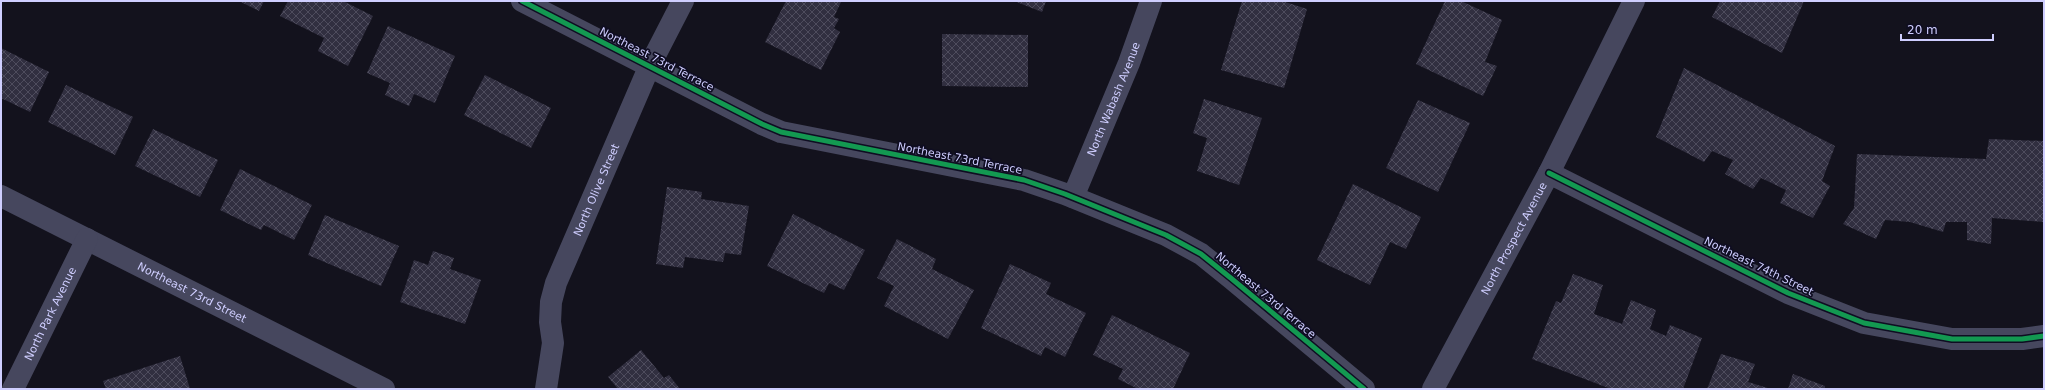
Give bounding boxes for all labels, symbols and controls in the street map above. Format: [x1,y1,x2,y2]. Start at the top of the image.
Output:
scale bar [1901,16,1993,42]
text: 20 m [1907,23,1938,37]
street label: Northeast 73rd Terrace [597,25,716,94]
street label: North Wabash Avenue [1085,40,1143,158]
street label: Northeast 73rd Terrace [896,140,1024,177]
street label: North Olive Street [571,141,623,238]
street label: North Prospect Avenue [1479,180,1550,297]
street label: Northeast 74th Street [1702,234,1816,299]
street label: Northeast 73rd Terrace [1213,250,1319,341]
street label: Northeast 73rd Street [135,260,249,326]
street label: North Park Avenue [22,265,79,363]

